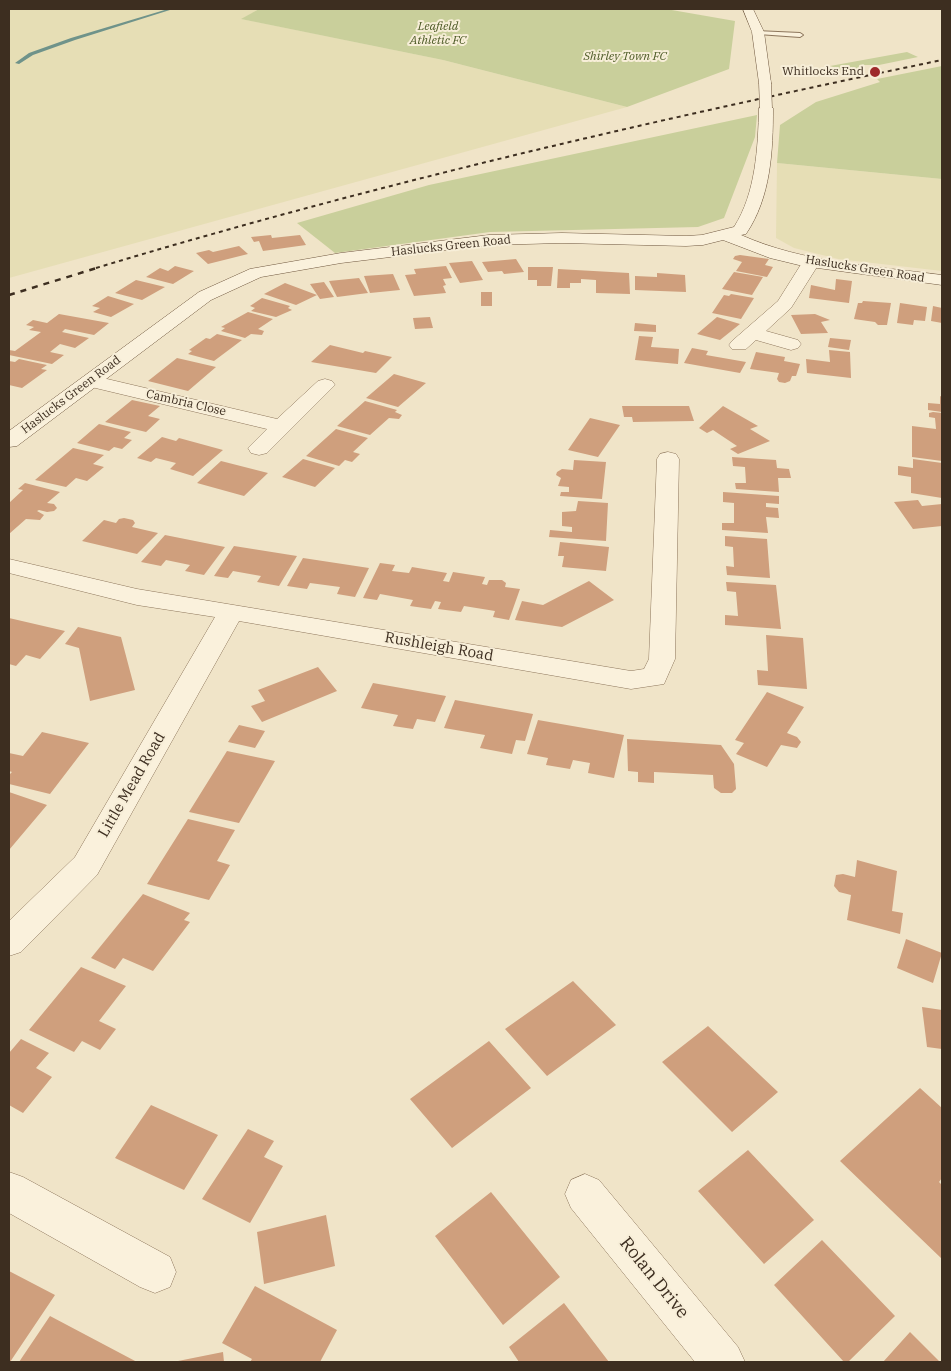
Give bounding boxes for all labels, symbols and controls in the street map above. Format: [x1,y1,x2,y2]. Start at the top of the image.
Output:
park label: Leafield Athletic FC [410,20,466,48]
park label: Shirley Town FC [583,50,667,64]
place label: Whitlocks End [782,65,864,79]
marker: Whitlocks End [868,65,882,79]
street label: Haslucks Green Road [390,233,512,259]
street label: Haslucks Green Road [804,252,926,286]
street label: Haslucks Green Road [18,353,124,437]
street label: Cambria Close [145,387,227,419]
street label: Rushleigh Road [383,629,495,665]
street label: Little Mead Road [95,729,169,841]
street label: Rolan Drive [615,1233,693,1323]

